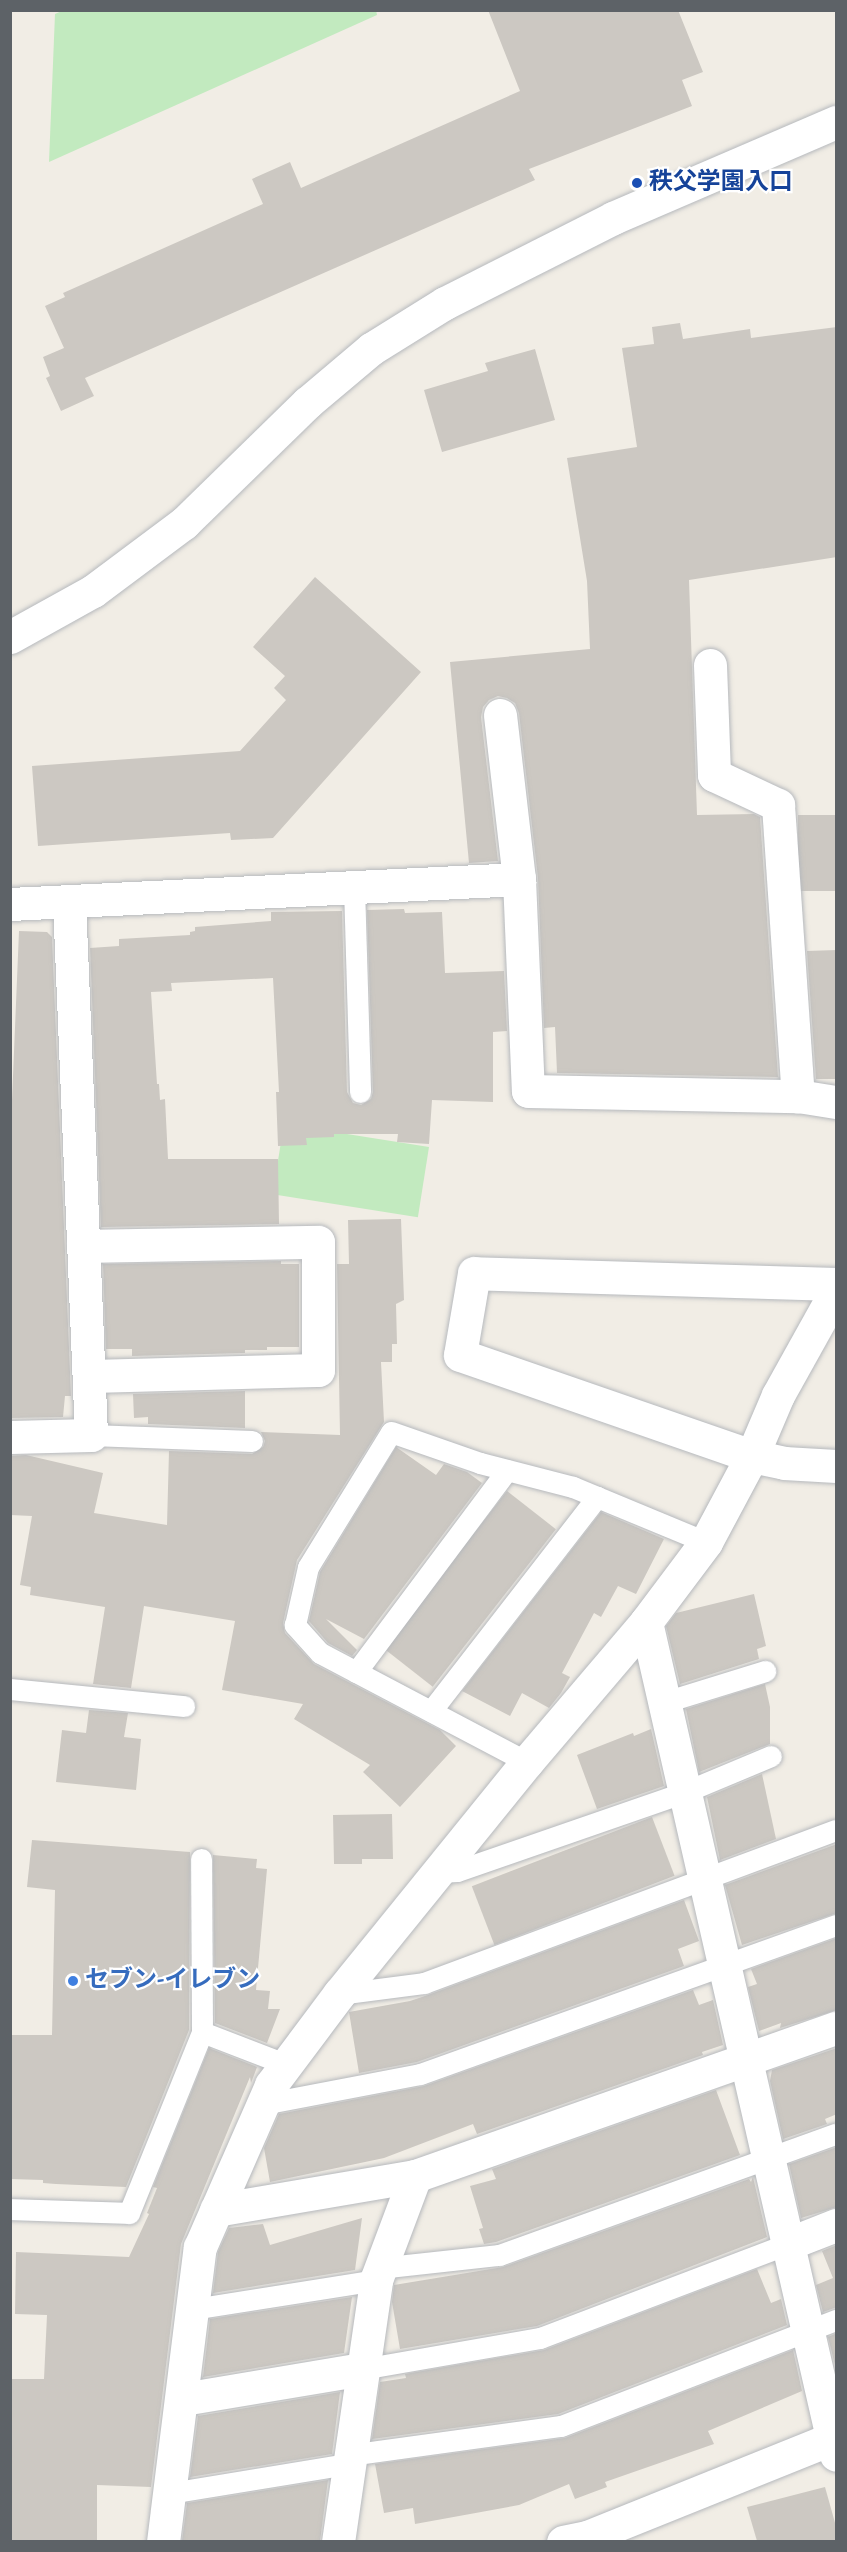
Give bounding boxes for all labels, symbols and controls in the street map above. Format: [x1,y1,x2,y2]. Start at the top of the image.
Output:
place label: 秩父学園入口 [649,169,793,197]
marker: 秩父学園入口 [630,176,644,190]
place label: セブン-イレブン [85,1967,260,1995]
marker: セブン-イレブン [66,1974,80,1988]

